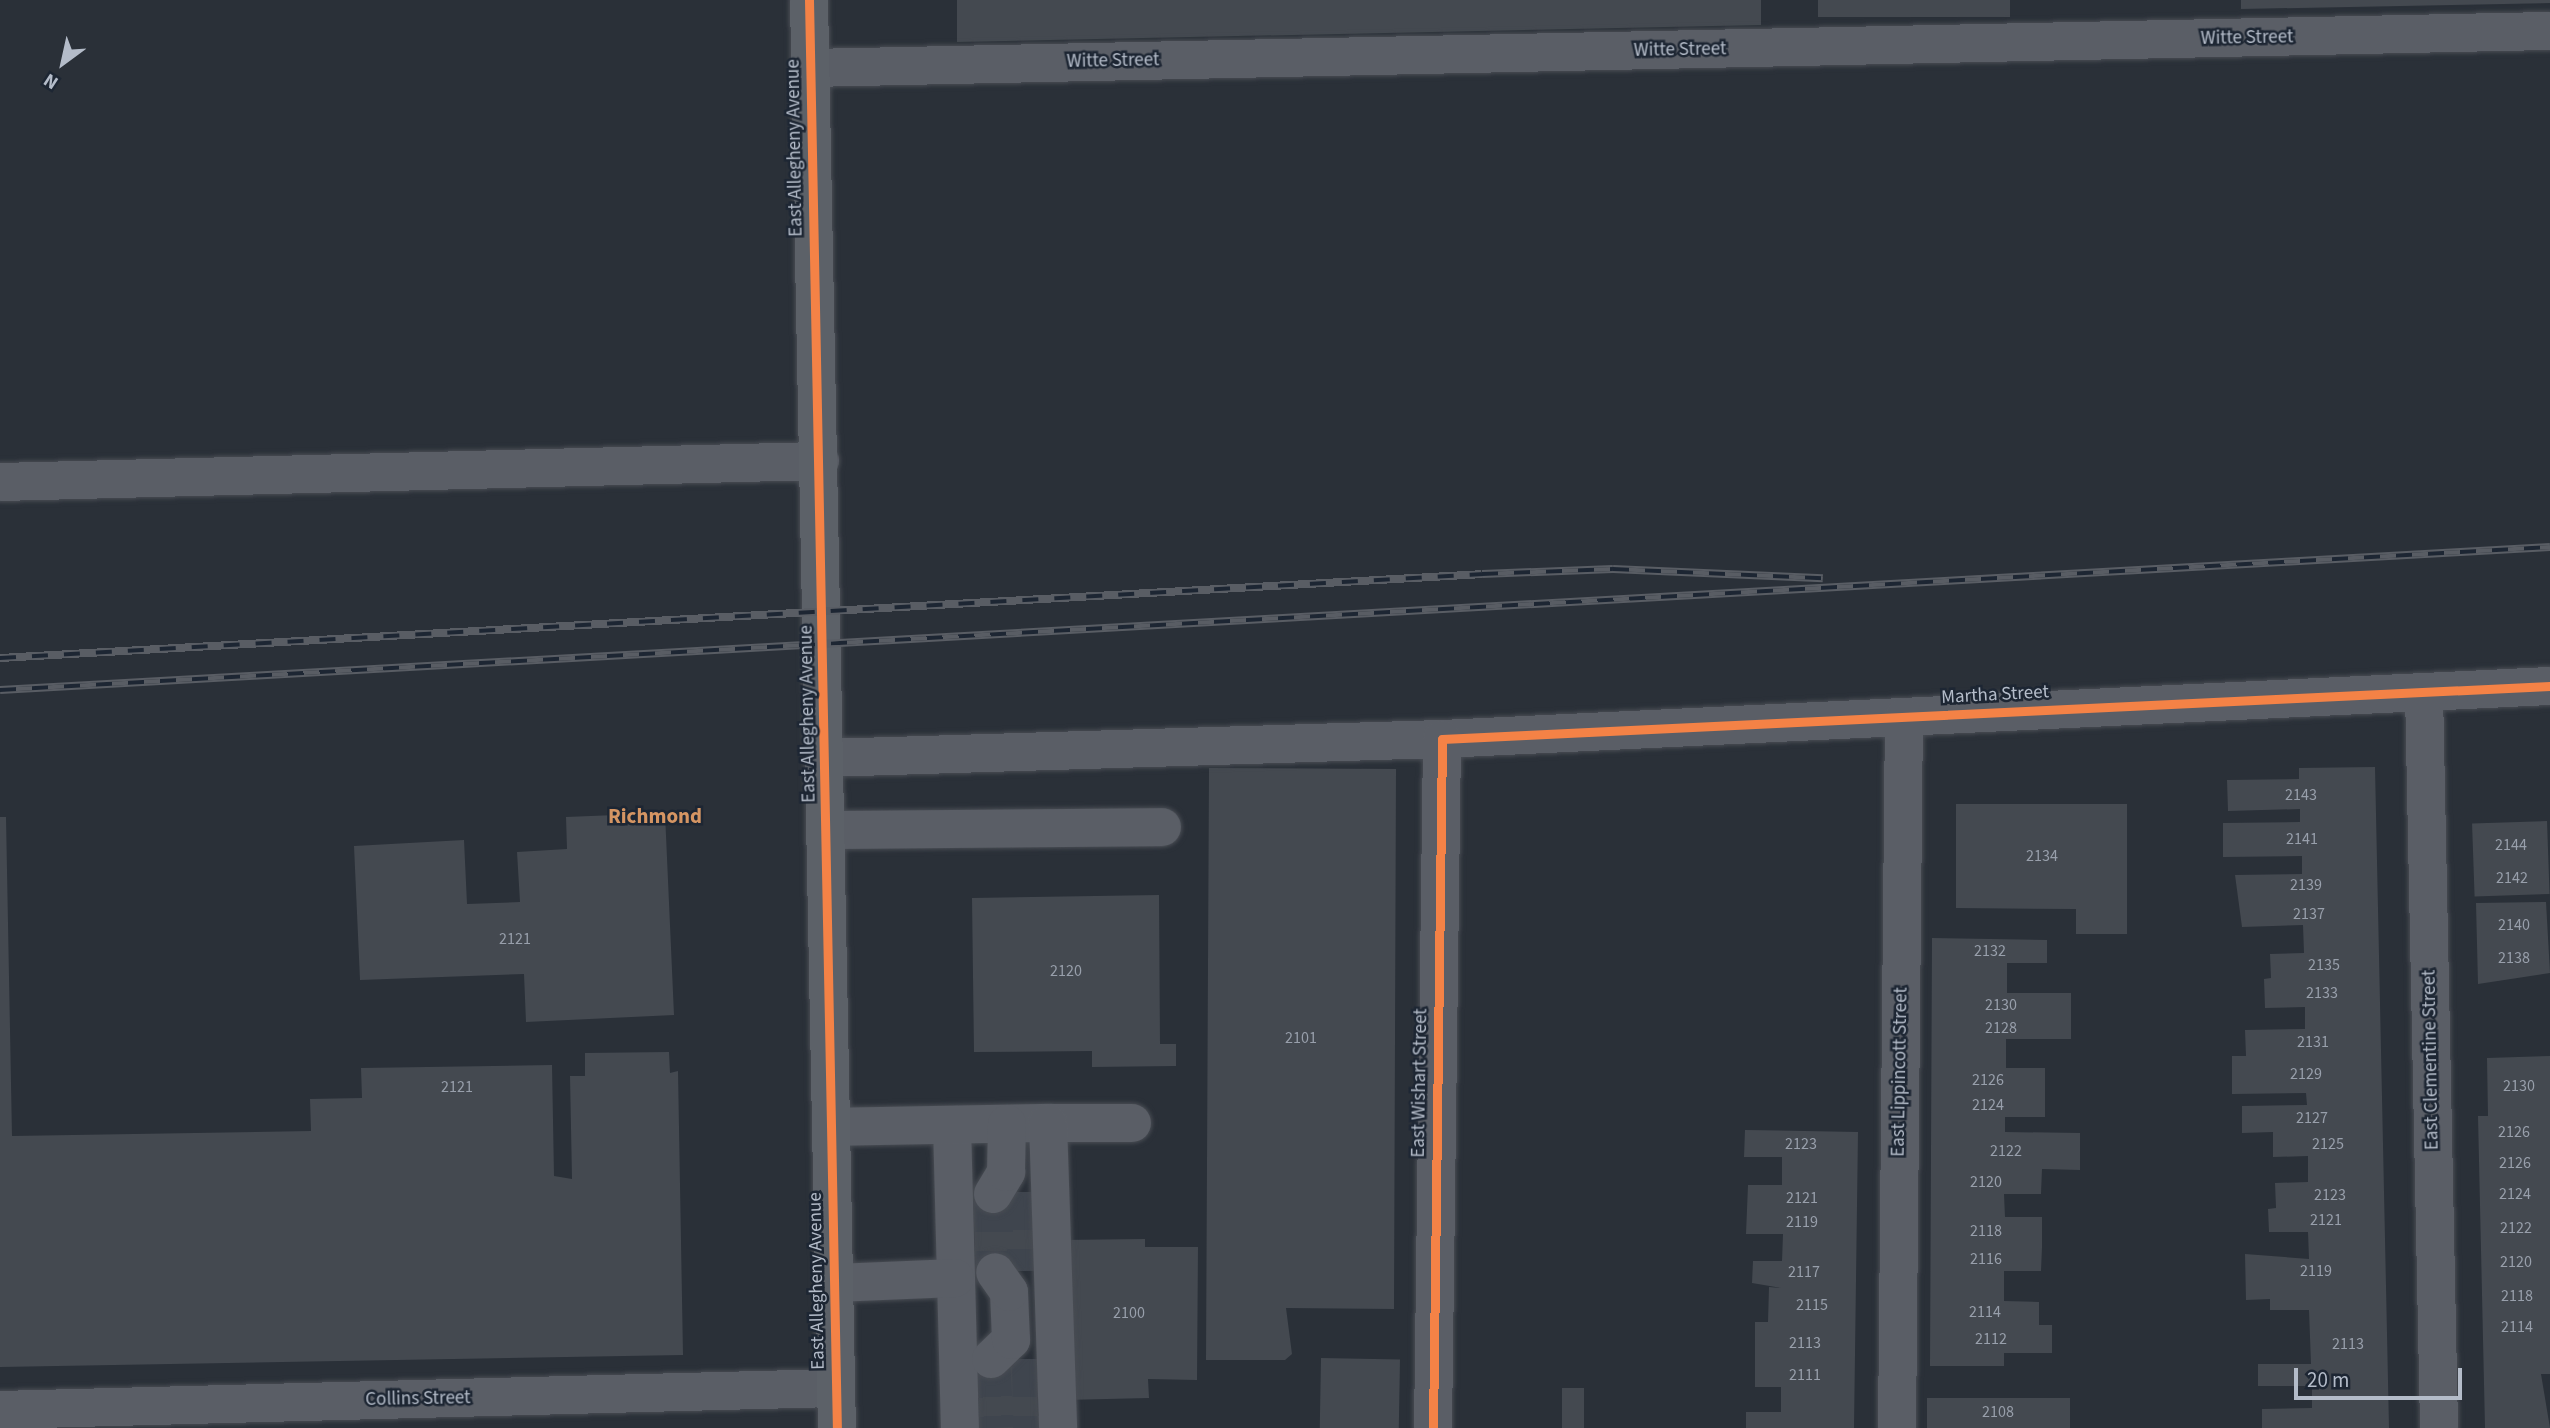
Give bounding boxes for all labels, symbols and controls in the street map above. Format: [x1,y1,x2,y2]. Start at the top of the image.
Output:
street label: Witte Street [2200,26,2294,50]
north arrow [28,28,98,98]
street label: Witte Street [1633,38,1727,62]
street label: Witte Street [1066,49,1160,73]
street label: East Allegheny Avenue [782,59,808,237]
text: N [39,66,64,96]
street label: East Allegheny Avenue [795,625,821,803]
street label: Martha Street [1941,681,2049,709]
house number: 2143 [2285,785,2317,805]
district label: Richmond [608,803,702,829]
house number: 2141 [2286,829,2318,849]
house number: 2144 [2495,835,2527,855]
house number: 2134 [2026,846,2058,866]
house number: 2142 [2496,868,2528,888]
house number: 2139 [2290,875,2322,895]
house number: 2137 [2293,904,2325,924]
house number: 2140 [2498,915,2530,935]
house number: 2121 [499,929,531,949]
house number: 2132 [1974,941,2006,961]
house number: 2138 [2498,948,2530,968]
house number: 2135 [2308,955,2340,975]
house number: 2120 [1050,961,1082,981]
street label: East Clementine Street [2418,970,2444,1150]
house number: 2133 [2306,983,2338,1003]
street label: East Lippincott Street [1887,987,1913,1157]
house number: 2130 [1985,995,2017,1015]
street label: East Wishart Street [1407,1008,1433,1158]
house number: 2128 [1985,1018,2017,1038]
house number: 2101 [1285,1028,1317,1048]
house number: 2131 [2297,1032,2329,1052]
house number: 2129 [2290,1064,2322,1084]
house number: 2126 [1972,1070,2004,1090]
house number: 2130 [2503,1076,2535,1096]
house number: 2121 [441,1077,473,1097]
house number: 2124 [1972,1095,2004,1115]
house number: 2127 [2296,1108,2328,1128]
house number: 2126 [2498,1122,2530,1142]
house number: 2123 [1785,1134,1817,1154]
house number: 2125 [2312,1134,2344,1154]
house number: 2122 [1990,1141,2022,1161]
house number: 2126 [2499,1153,2531,1173]
house number: 2120 [1970,1172,2002,1192]
house number: 2124 [2499,1184,2531,1204]
house number: 2123 [2314,1185,2346,1205]
house number: 2121 [1786,1188,1818,1208]
street label: East Allegheny Avenue [804,1192,830,1370]
house number: 2121 [2310,1210,2342,1230]
house number: 2119 [1786,1212,1818,1232]
house number: 2122 [2500,1218,2532,1238]
house number: 2118 [1970,1221,2002,1241]
house number: 2116 [1970,1249,2002,1269]
house number: 2120 [2500,1252,2532,1272]
house number: 2119 [2300,1261,2332,1281]
house number: 2117 [1788,1262,1820,1282]
house number: 2118 [2501,1286,2533,1306]
house number: 2115 [1796,1295,1828,1315]
house number: 2114 [1969,1302,2001,1322]
house number: 2100 [1113,1303,1145,1323]
house number: 2114 [2501,1317,2533,1337]
house number: 2112 [1975,1329,2007,1349]
house number: 2113 [1789,1333,1821,1353]
house number: 2113 [2332,1334,2364,1354]
scale bar [2298,1354,2466,1398]
house number: 2111 [1789,1365,1821,1385]
text: 20 m [2307,1365,2349,1395]
street label: Collins Street [365,1387,471,1411]
house number: 2108 [1982,1402,2014,1422]

